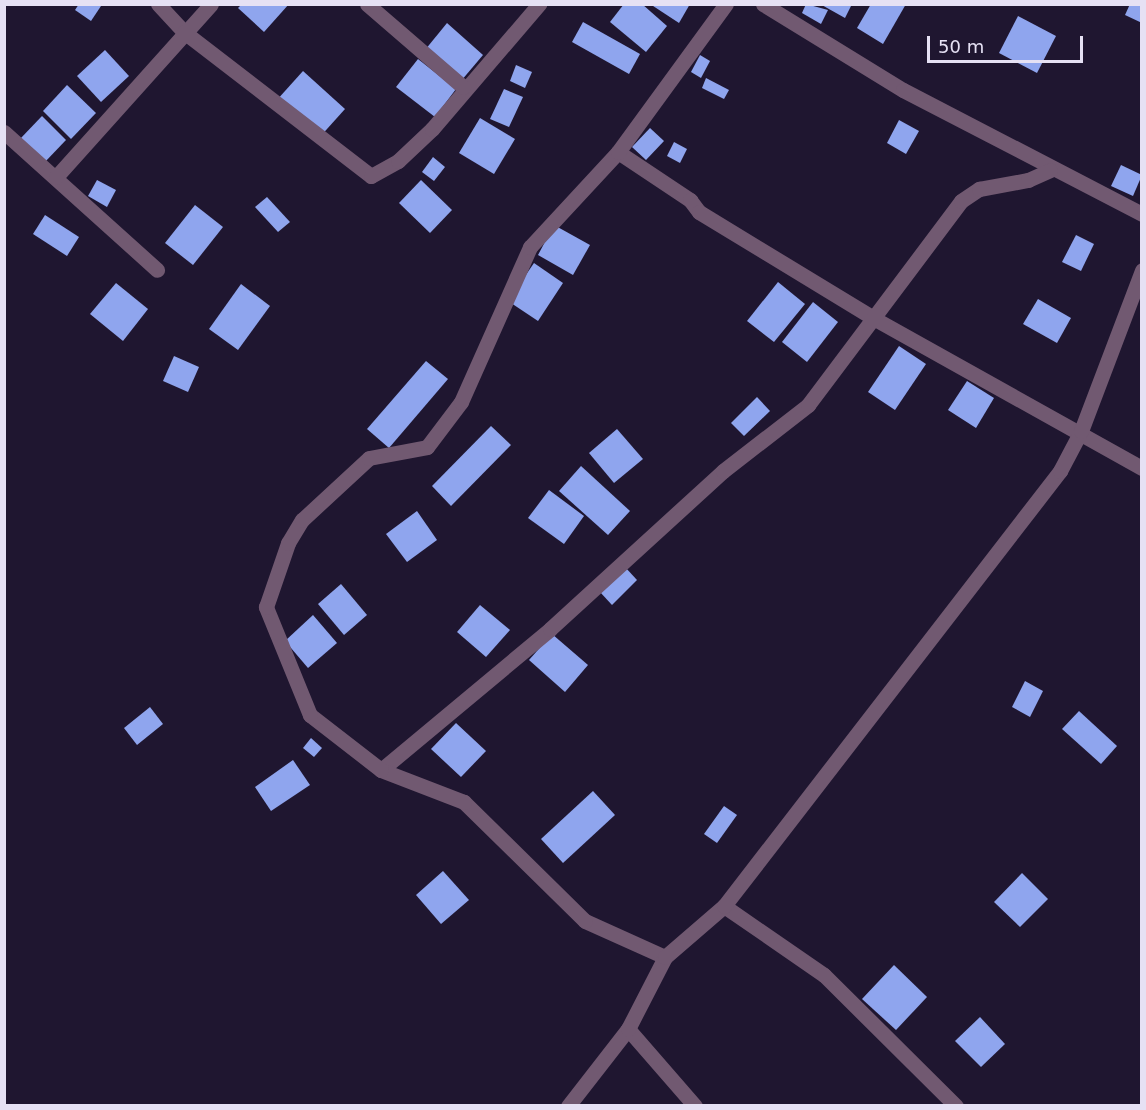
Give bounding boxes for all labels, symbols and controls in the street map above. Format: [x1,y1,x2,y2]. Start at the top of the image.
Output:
scale bar [930,24,1086,62]
text: 50 m [938,36,984,57]

